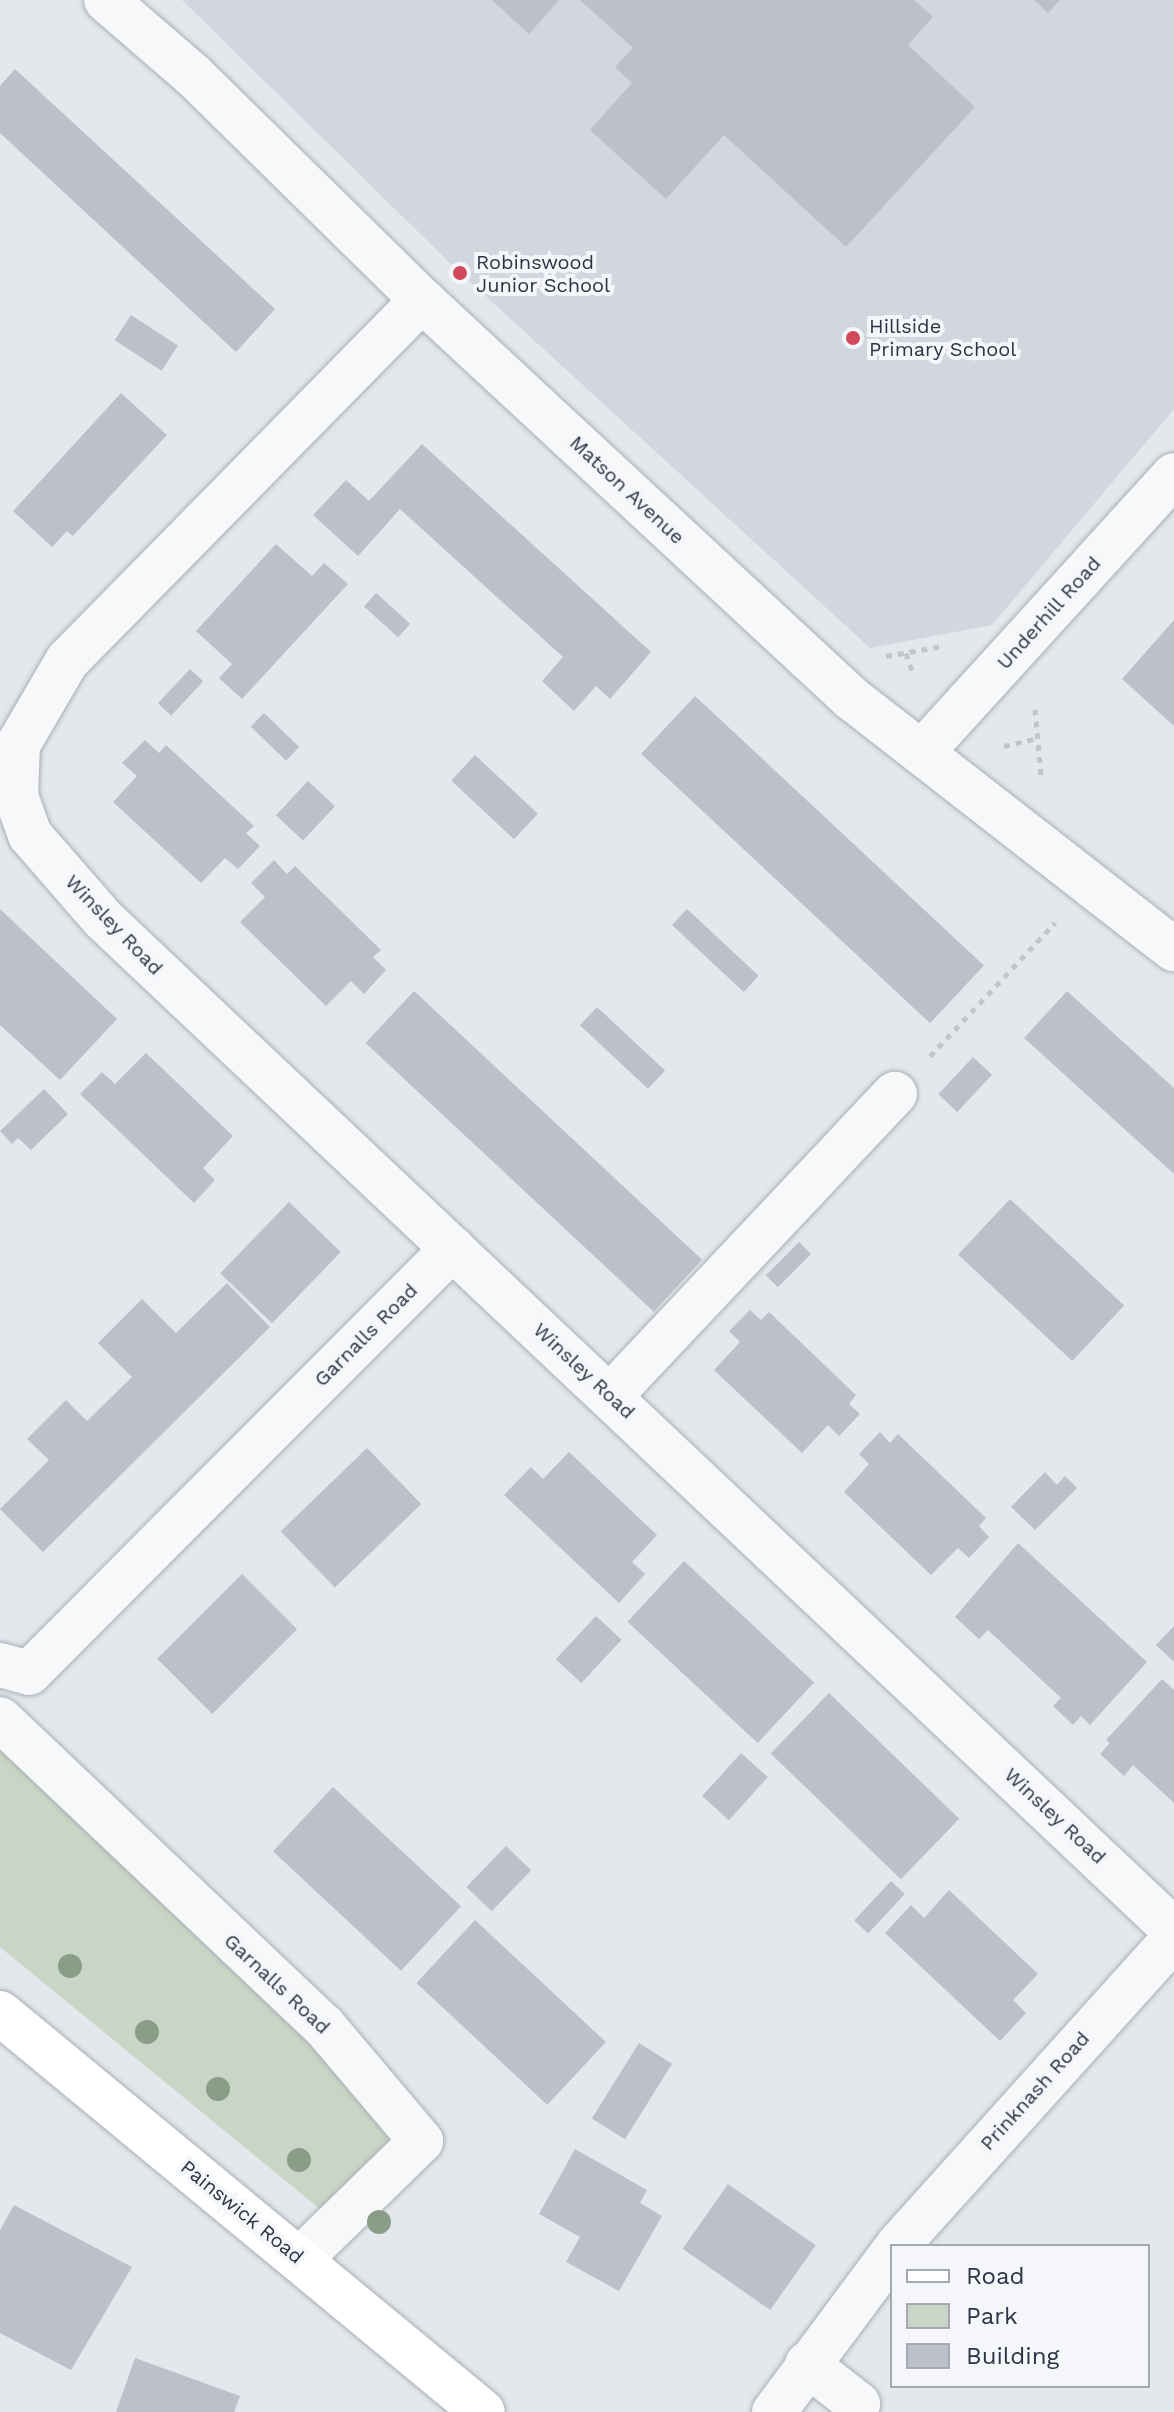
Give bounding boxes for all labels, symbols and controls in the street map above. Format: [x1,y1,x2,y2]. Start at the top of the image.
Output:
place label: Robinswood Junior School [476,250,611,297]
marker: Robinswood Junior School [451,264,469,282]
place label: Hillside Primary School [869,314,1017,361]
marker: Hillside Primary School [844,329,862,347]
street label: Matson Avenue [564,431,690,549]
street label: Underhill Road [992,551,1106,675]
street label: Winsley Road [60,870,168,980]
street label: Garnalls Road [309,1278,423,1392]
street label: Winsley Road [528,1318,640,1424]
street label: Winsley Road [999,1763,1111,1869]
street label: Garnalls Road [219,1929,335,2039]
street label: Prinknash Road [975,2027,1095,2155]
street label: Painswick Road [176,2155,308,2269]
legend [890,2244,1150,2388]
text: Road [966,2262,1025,2290]
text: Park [966,2302,1018,2330]
text: Building [966,2342,1059,2370]

